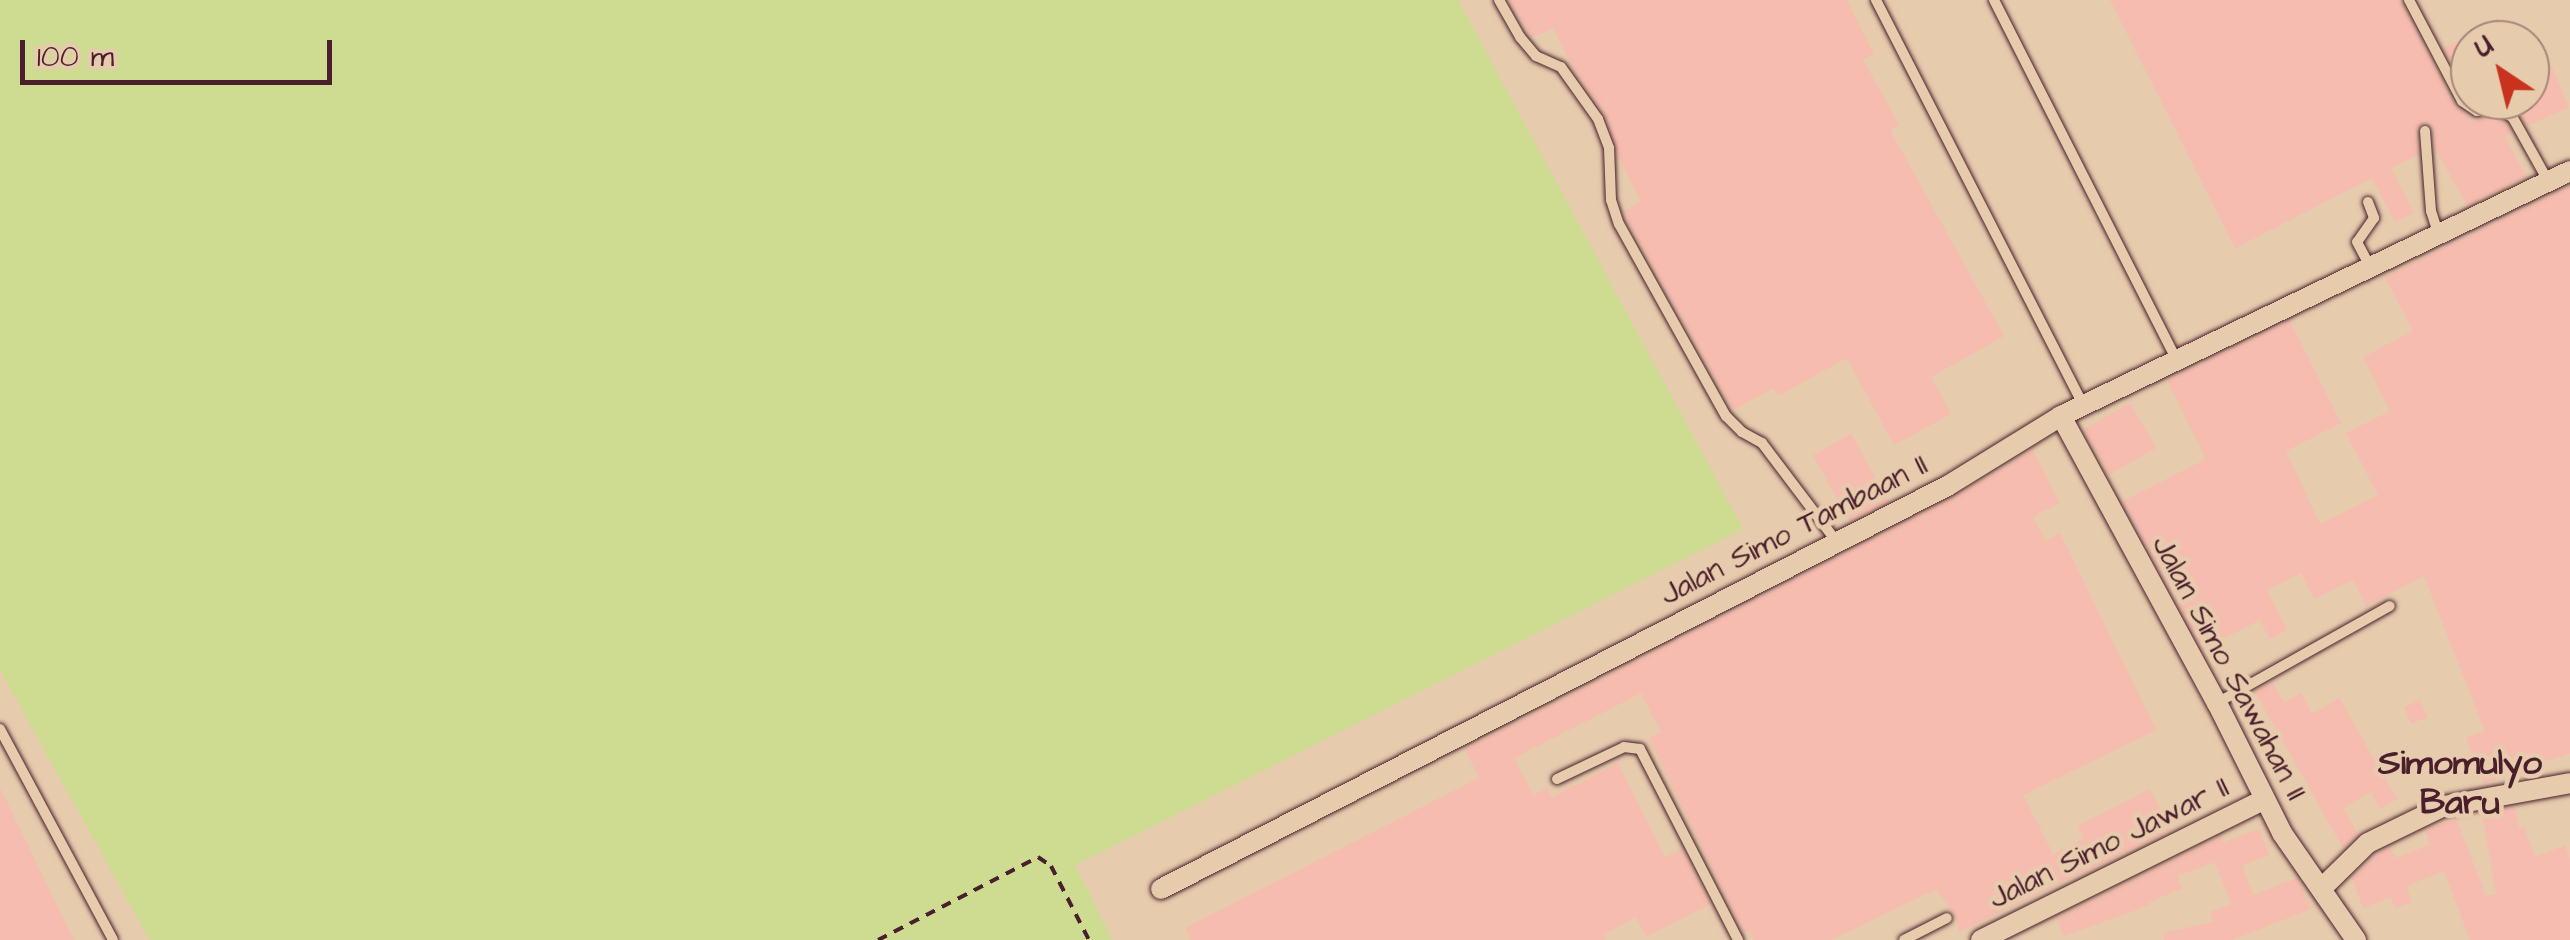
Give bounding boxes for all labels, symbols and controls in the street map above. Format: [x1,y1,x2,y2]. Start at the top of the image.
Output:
scale bar [25,20,338,82]
north arrow [2450,20,2550,120]
text: U [2466,26,2501,67]
text: 100 m [37,36,114,78]
street label: Jalan Simo Tambaan II [1654,447,1934,613]
street label: Jalan Simo Sawahan II [2144,530,2314,806]
district label: Simomulyo Baru [2378,742,2542,824]
street label: Jalan Simo Jawar II [1983,769,2235,917]

